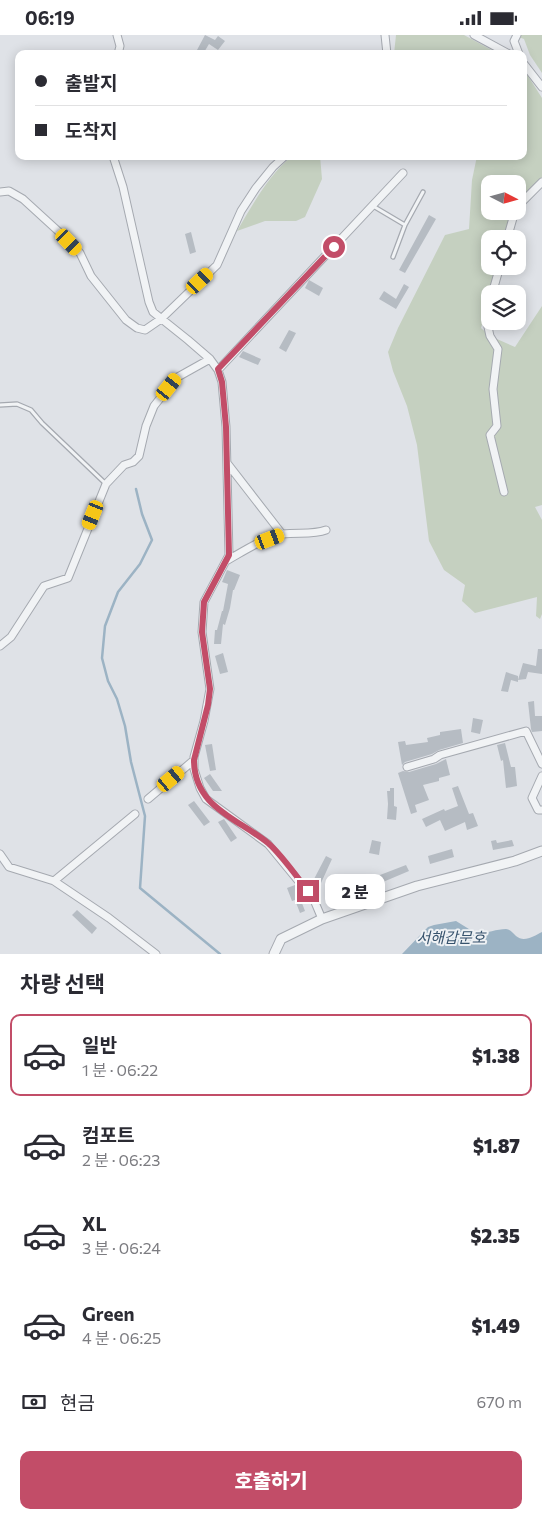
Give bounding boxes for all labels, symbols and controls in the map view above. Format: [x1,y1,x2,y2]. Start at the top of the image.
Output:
text: 06:19 [25,6,75,29]
text: 출발지 [65,71,117,94]
text: 도착지 [65,119,117,142]
north arrow [481,175,526,220]
map controls [481,175,526,330]
car [53,226,84,258]
button: locate [481,230,526,275]
route start [323,236,345,258]
car [183,265,216,297]
button: layers [481,285,526,330]
car [153,371,184,403]
car [80,498,105,532]
car [253,527,286,551]
car [154,764,187,794]
callout: 2 분 [326,873,386,909]
route end [297,880,319,902]
text: 2 분 [341,882,369,901]
water label: 서해갑문호 [416,928,487,946]
text: 차량 선택 [20,970,105,997]
icon: car [22,1033,67,1078]
text: 일반 [82,1033,117,1056]
text: $1.38 [472,1044,520,1067]
text: 1 분 · 06:22 [82,1060,158,1079]
icon: car [22,1123,67,1168]
text: 컴포트 [82,1123,134,1146]
text: $1.87 [473,1134,520,1157]
text: 2 분 · 06:23 [82,1150,161,1169]
text: XL [82,1212,107,1235]
icon: car [22,1213,67,1258]
text: $2.35 [470,1224,520,1247]
text: 3 분 · 06:24 [82,1238,161,1257]
text: Green [82,1302,134,1325]
icon: car [22,1303,67,1348]
text: $1.49 [471,1314,520,1337]
text: 4 분 · 06:25 [82,1328,161,1347]
icon: cash [20,1388,48,1416]
text: 현금 [60,1391,95,1414]
text: 670 m [476,1392,522,1411]
button: 호출하기 [20,1451,522,1509]

